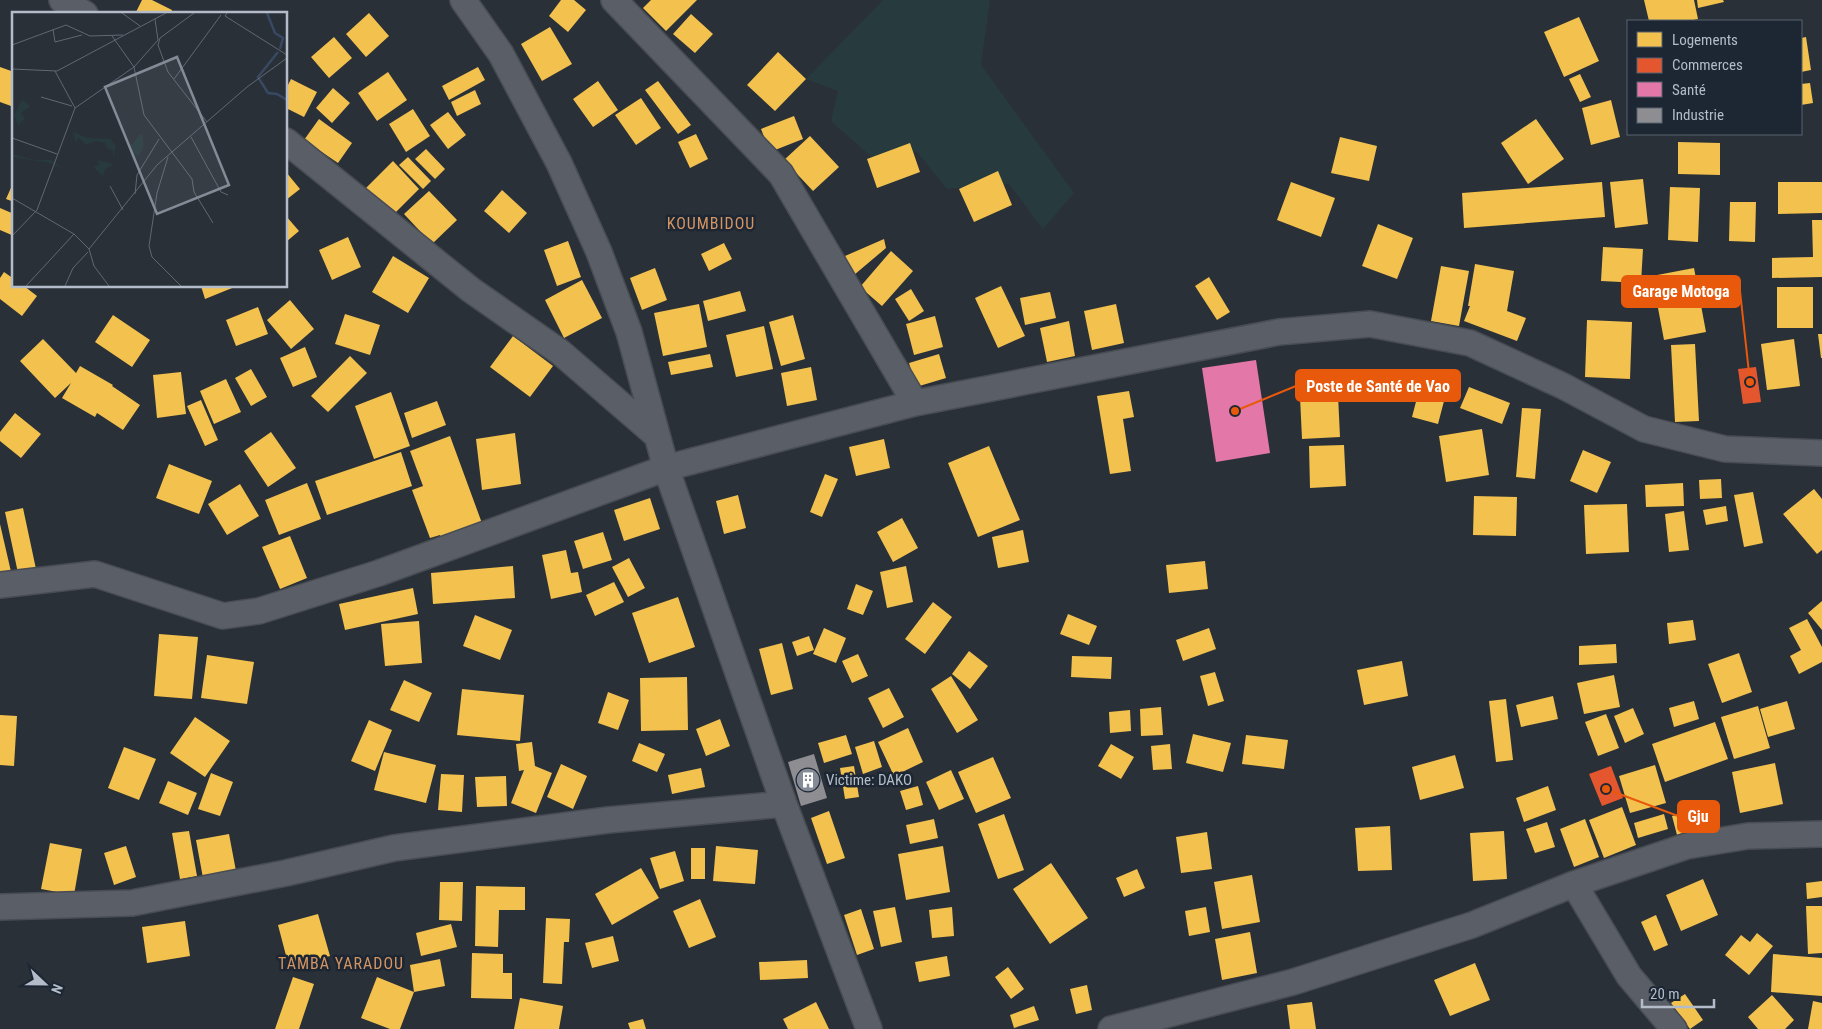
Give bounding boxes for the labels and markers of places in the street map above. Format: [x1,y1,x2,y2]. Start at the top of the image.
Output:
callout: Garage Motoga [1622,276,1740,307]
callout: Poste de Santé de Vao [1296,370,1460,401]
building icon: Victime: DAKO [795,767,821,793]
place label: Victime: DAKO [826,771,912,789]
callout: Gju [1678,801,1719,832]

